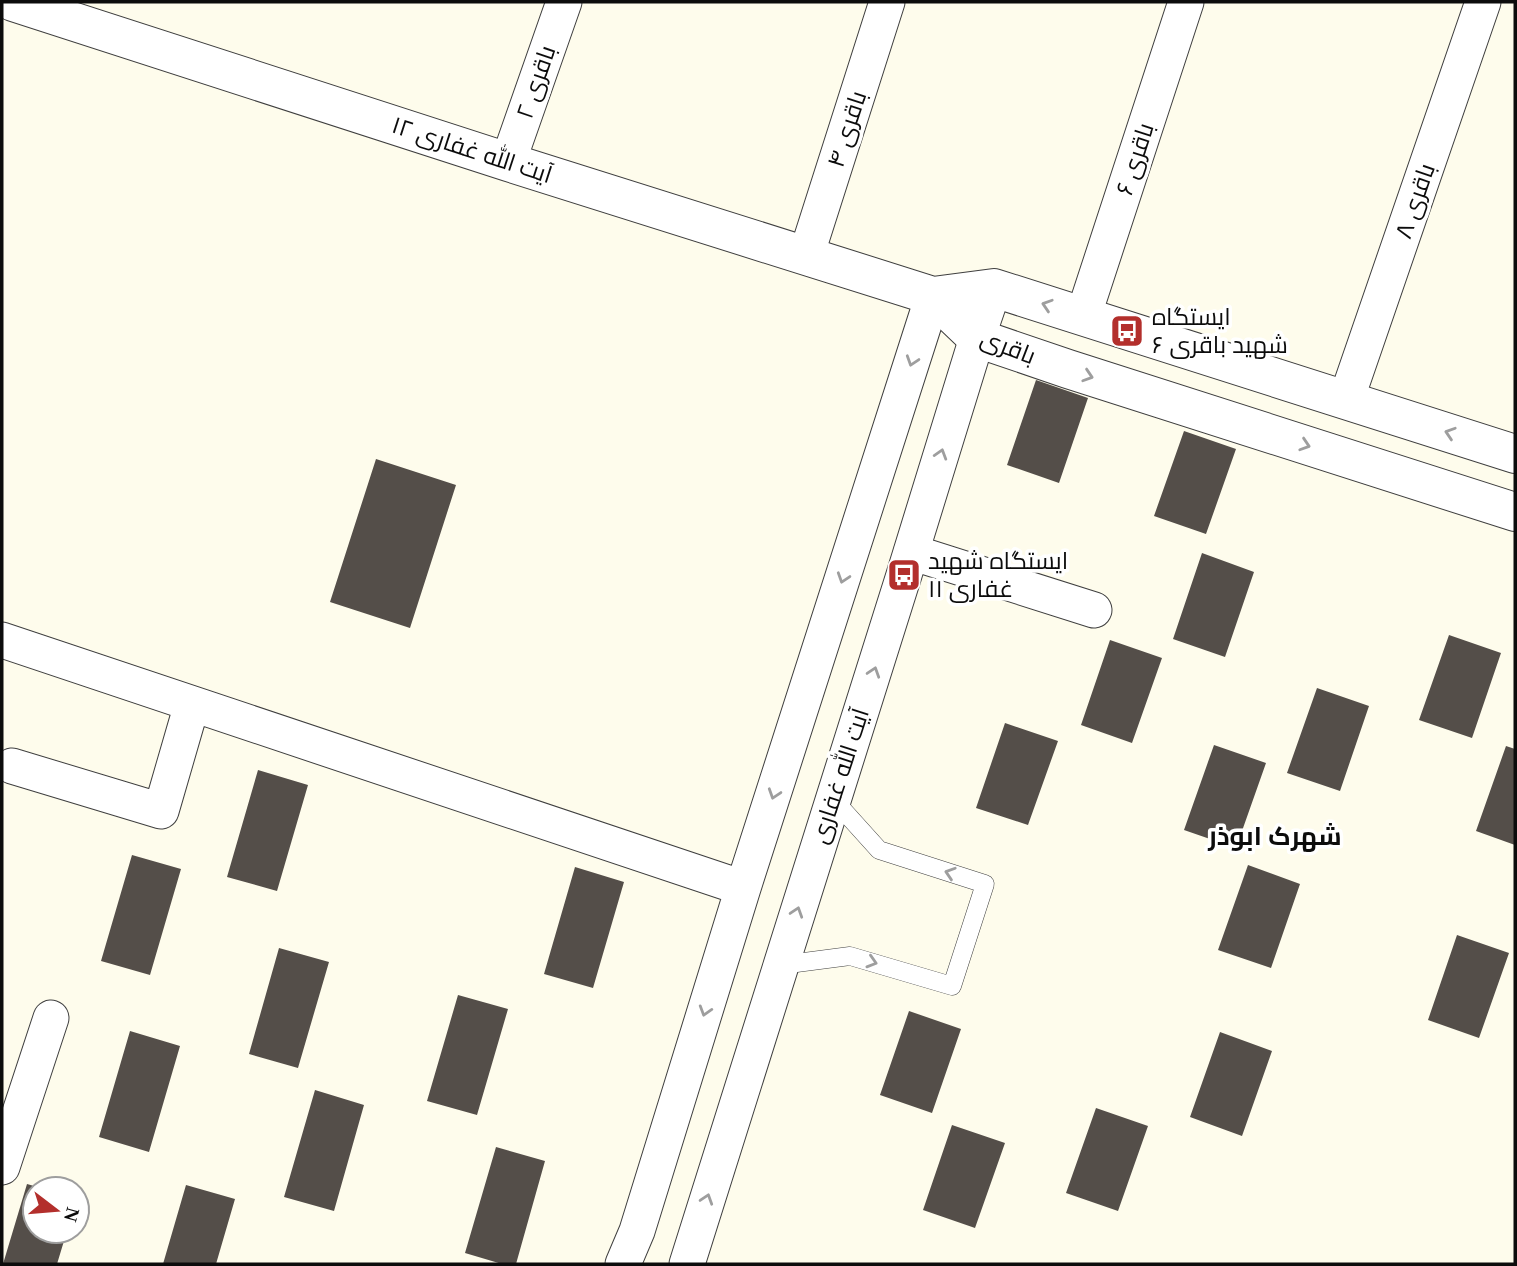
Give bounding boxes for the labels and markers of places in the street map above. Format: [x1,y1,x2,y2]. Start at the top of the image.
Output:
place label: ایستگاه شهید باقری ۶ [1152,304,1288,359]
bus stop icon: ایستگاه شهید باقری ۶ [1108,312,1146,350]
place label: ایستگاه شهید غفاری ۱۱ [928,548,1068,603]
bus stop icon: ایستگاه شهید غفاری ۱۱ [885,556,923,594]

